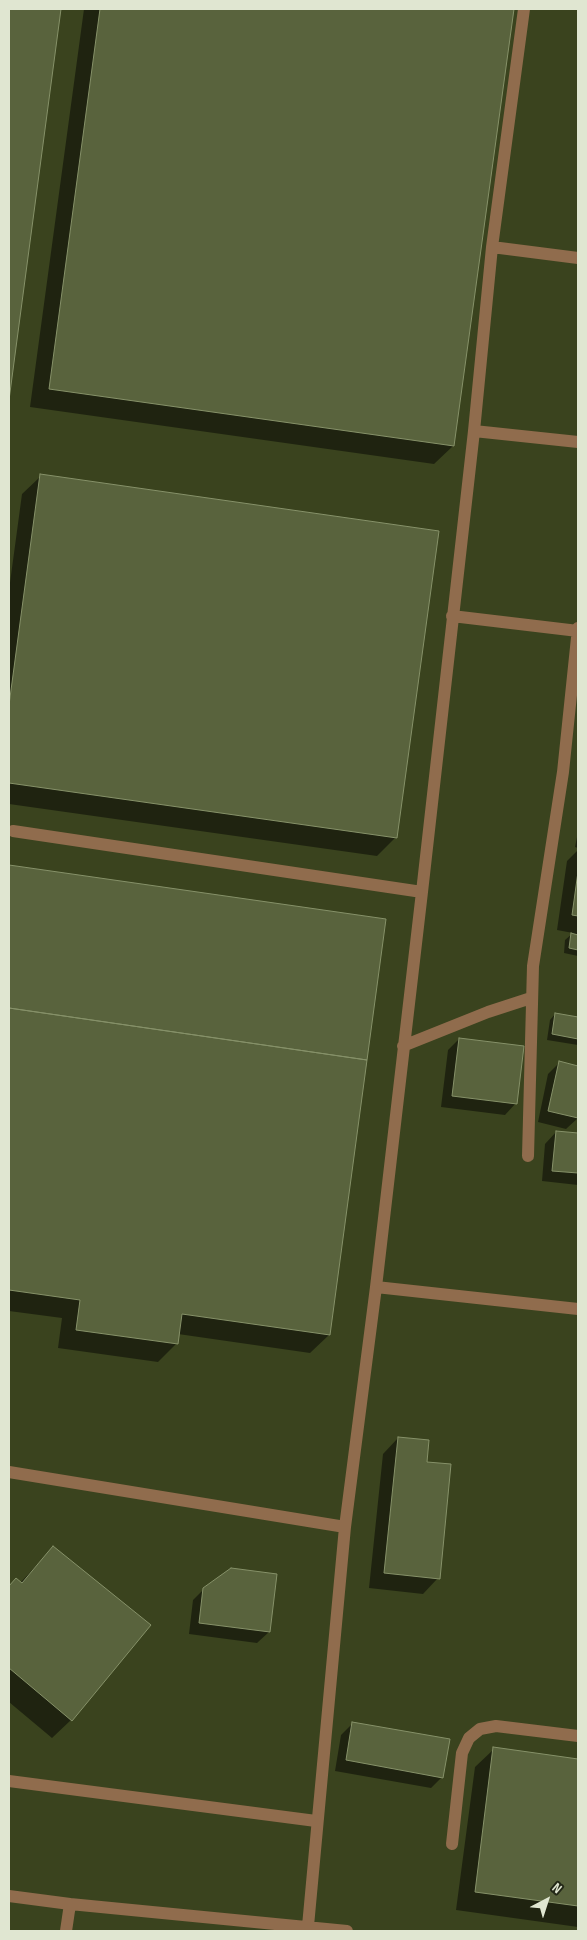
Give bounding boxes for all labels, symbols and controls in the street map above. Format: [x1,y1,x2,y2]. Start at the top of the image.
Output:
north arrow [522,1875,572,1925]
text: N [549,1879,565,1897]

